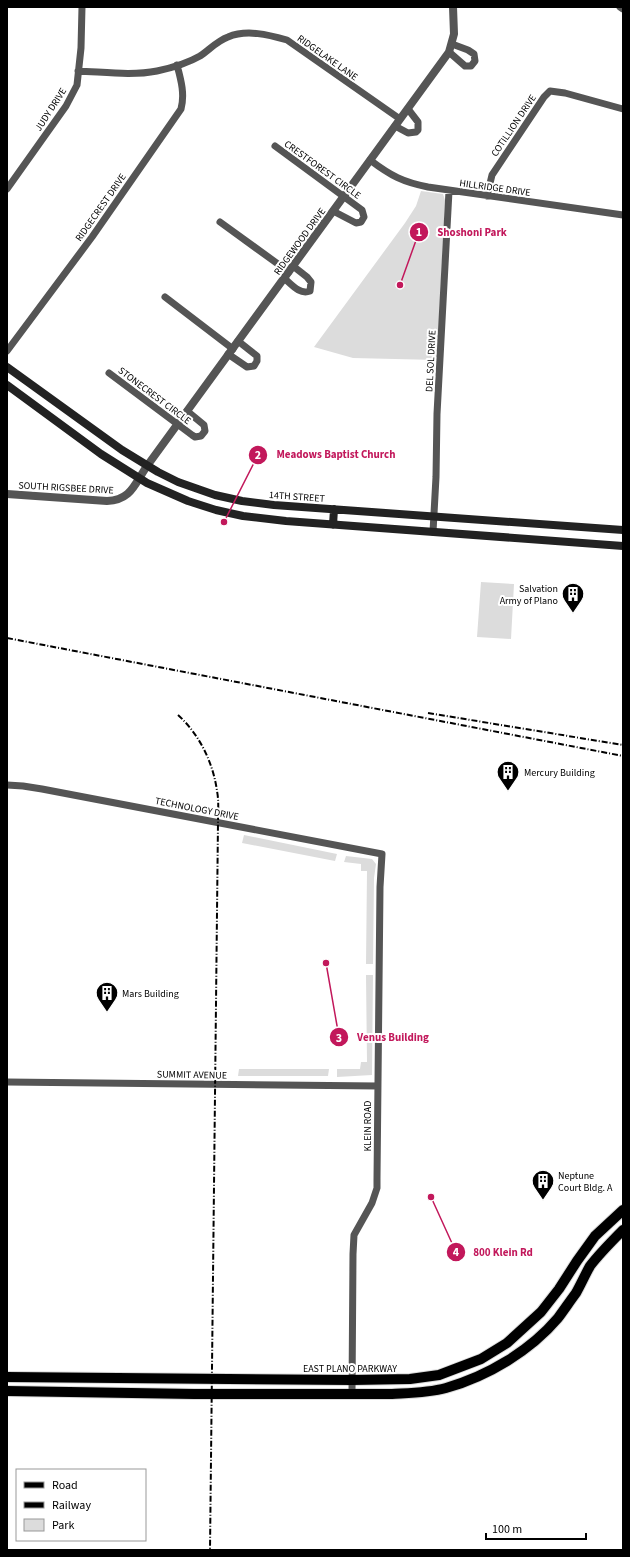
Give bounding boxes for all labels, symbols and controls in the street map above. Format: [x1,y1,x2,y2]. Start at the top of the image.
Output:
street label: RIDGELAKE LANE [294,32,361,84]
street label: JUDY DRIVE [32,85,70,134]
street label: COTILLION DRIVE [488,92,540,159]
street label: CRESTFOREST CIRCLE [281,137,364,203]
street label: RIDGECREST DRIVE [72,171,129,244]
street label: HILLRIDGE DRIVE [458,176,531,200]
street label: RIDGEWOOD DRIVE [271,205,329,278]
callout: Shoshoni Park [409,221,515,244]
text: 1 [416,224,422,241]
text: Shoshoni Park [437,225,507,240]
street label: DEL SOL DRIVE [422,330,440,392]
street label: STONECREST CIRCLE [115,364,194,428]
callout: Meadows Baptist Church [248,443,403,466]
text: 2 [255,447,261,464]
text: Meadows Baptist Church [276,447,396,462]
street label: SOUTH RIGSBEE DRIVE [18,479,114,497]
street label: 14TH STREET [269,488,326,506]
building icon: Salvation Army of Plano [560,581,586,614]
place label: Salvation Army of Plano [500,582,558,608]
building icon: Mercury Building [495,759,521,792]
place label: Mercury Building [524,766,595,780]
street label: TECHNOLOGY DRIVE [154,794,240,824]
building icon: Mars Building [94,980,120,1013]
place label: Mars Building [122,987,179,1001]
callout: Venus Building [329,1026,437,1049]
text: 3 [336,1030,342,1047]
text: Venus Building [356,1030,429,1045]
street label: SUMMIT AVENUE [157,1067,227,1083]
street label: KLEIN ROAD [361,1101,375,1151]
building icon: Neptune Court Bldg. A [530,1168,556,1201]
place label: Neptune Court Bldg. A [558,1169,613,1195]
callout: 800 Klein Rd [446,1240,541,1263]
text: 4 [453,1244,460,1261]
text: 800 Klein Rd [473,1245,533,1260]
street label: EAST PLANO PARKWAY [303,1362,397,1376]
legend [16,1469,146,1541]
text: Road [52,1477,78,1494]
text: Railway [52,1497,91,1514]
scale bar [486,1515,586,1541]
text: Park [52,1517,74,1534]
text: 100 m [492,1521,522,1538]

